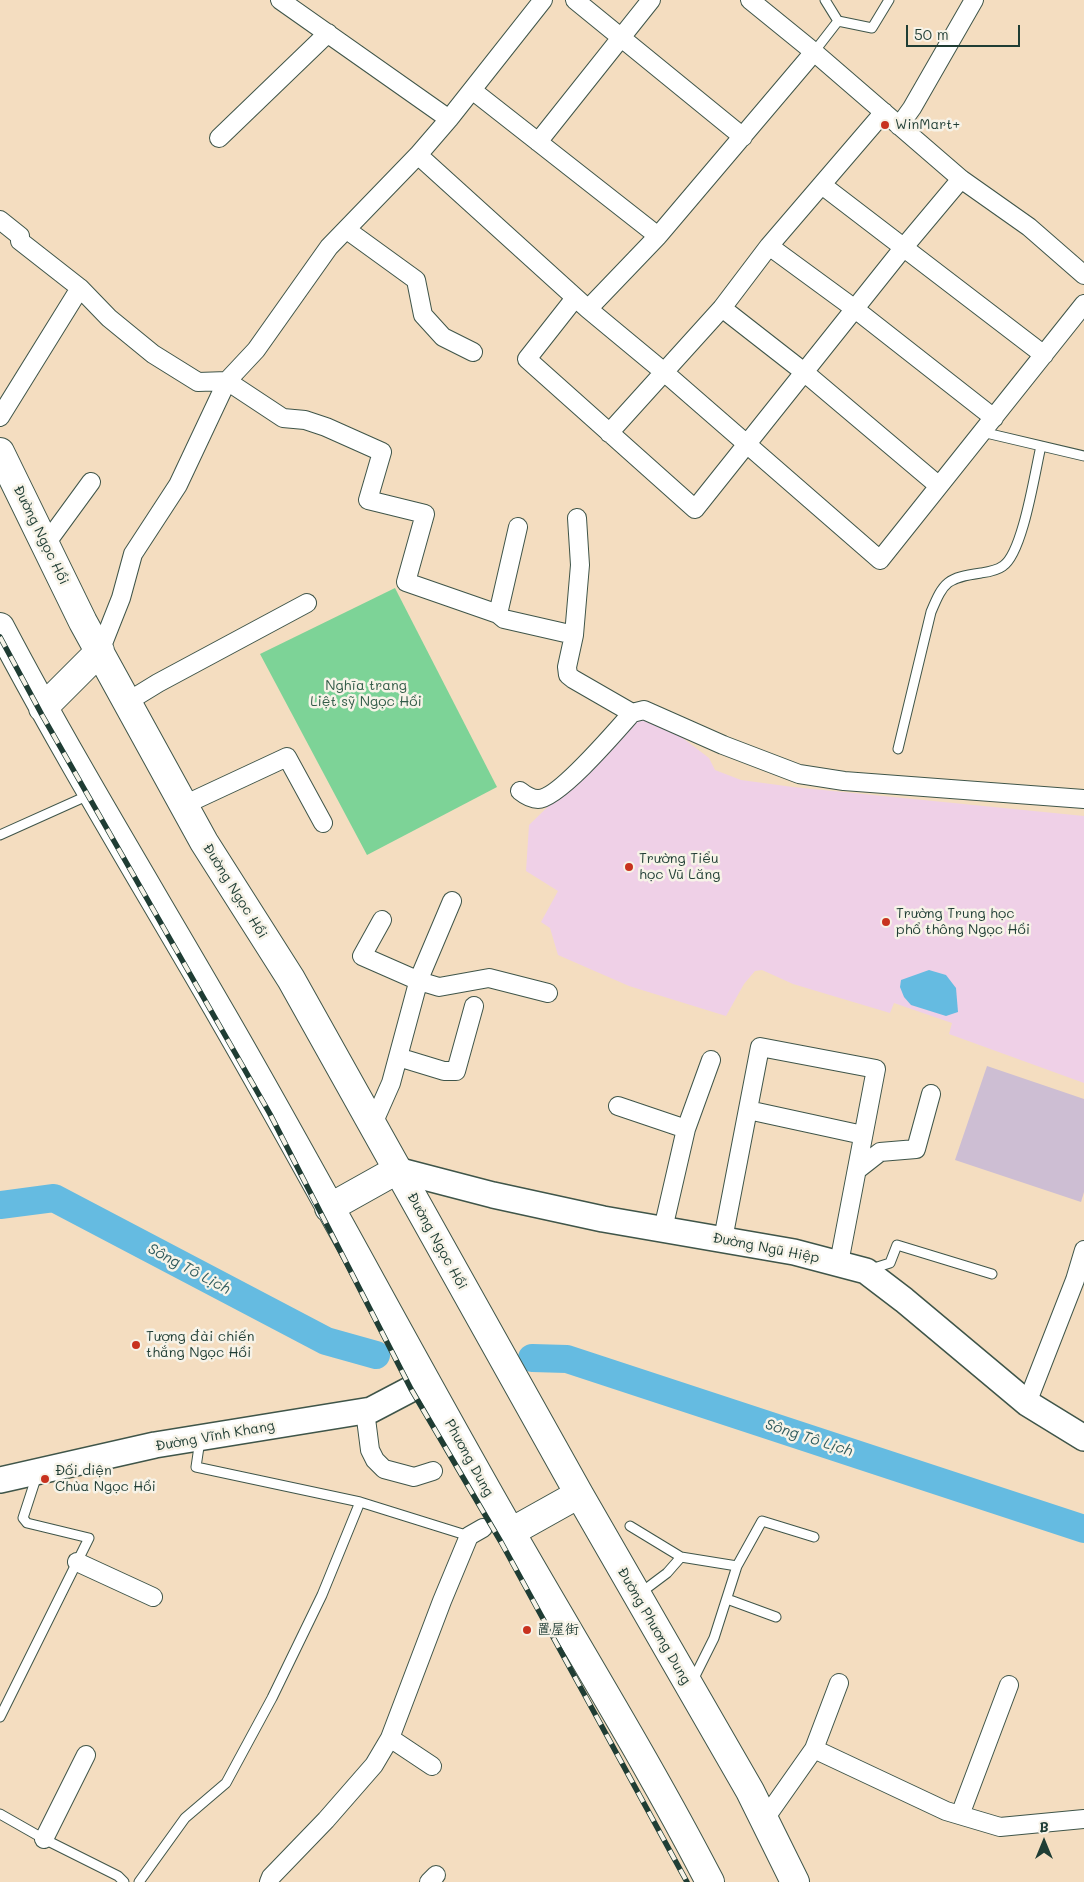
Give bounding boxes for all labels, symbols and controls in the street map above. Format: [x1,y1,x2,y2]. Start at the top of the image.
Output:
scale bar [909,15,1023,47]
text: 50 m [914,24,949,44]
place label: WinMart+ [895,117,960,133]
marker: WinMart+ [879,119,891,131]
street label: Đường Ngọc Hồi [10,483,72,587]
park label: Nghĩa trang Liệt sỹ Ngọc Hồi [310,678,422,710]
street label: Đường Ngọc Hồi [199,841,271,941]
place label: Trường Tiểu học Vũ Lăng [639,851,720,884]
marker: Trường Tiểu học Vũ Lăng [623,861,635,873]
place label: Trường Trung học phổ thông Ngọc Hồi [896,906,1030,939]
marker: Trường Trung học phổ thông Ngọc Hồi [880,916,892,928]
street label: Đường Ngọc Hồi [403,1190,471,1292]
street label: Đường Ngũ Hiệp [711,1229,821,1267]
water label: Sông Tô Lịch [145,1240,233,1298]
place label: Tượng đài chiến thắng Ngọc Hồi [146,1329,255,1361]
marker: Tượng đài chiến thắng Ngọc Hồi [130,1339,142,1351]
water label: Sông Tô Lịch [763,1415,855,1461]
street label: Phương Dung [441,1416,497,1500]
street label: Đường Vĩnh Khang [154,1417,276,1455]
place label: Đối diện Chùa Ngọc Hồi [55,1463,156,1495]
marker: Đối diện Chùa Ngọc Hồi [39,1473,51,1485]
street label: Đường Phương Dung [614,1565,694,1687]
place label: 置屋街 [537,1622,579,1638]
marker: 置屋街 [521,1624,533,1636]
north arrow [1019,1817,1069,1867]
text: B [1039,1817,1049,1836]

